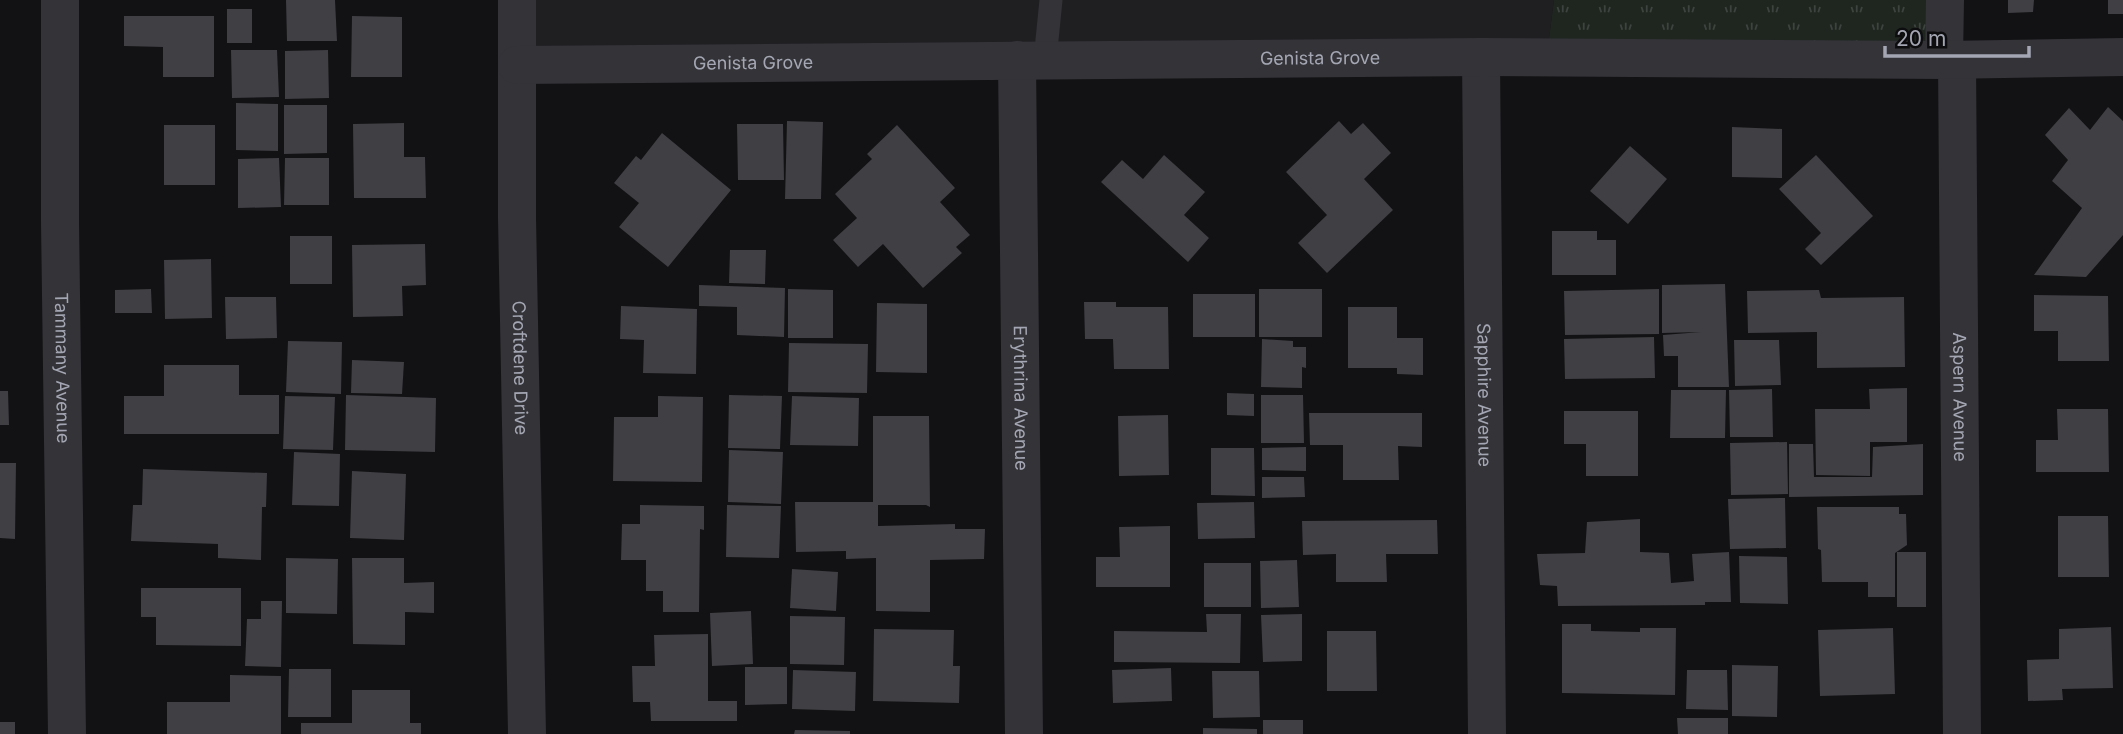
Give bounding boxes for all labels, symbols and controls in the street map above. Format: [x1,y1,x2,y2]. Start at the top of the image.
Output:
scale bar [1885,14,2028,58]
text: 20 m [1896,26,1946,51]
street label: Genista Grove [1260,47,1380,69]
street label: Genista Grove [693,52,813,74]
street label: Tammany Avenue [51,292,74,444]
street label: Croftdene Drive [509,300,532,435]
street label: Sapphire Avenue [1473,323,1496,467]
street label: Erythrina Avenue [1010,325,1032,471]
street label: Aspern Avenue [1949,332,1971,462]

